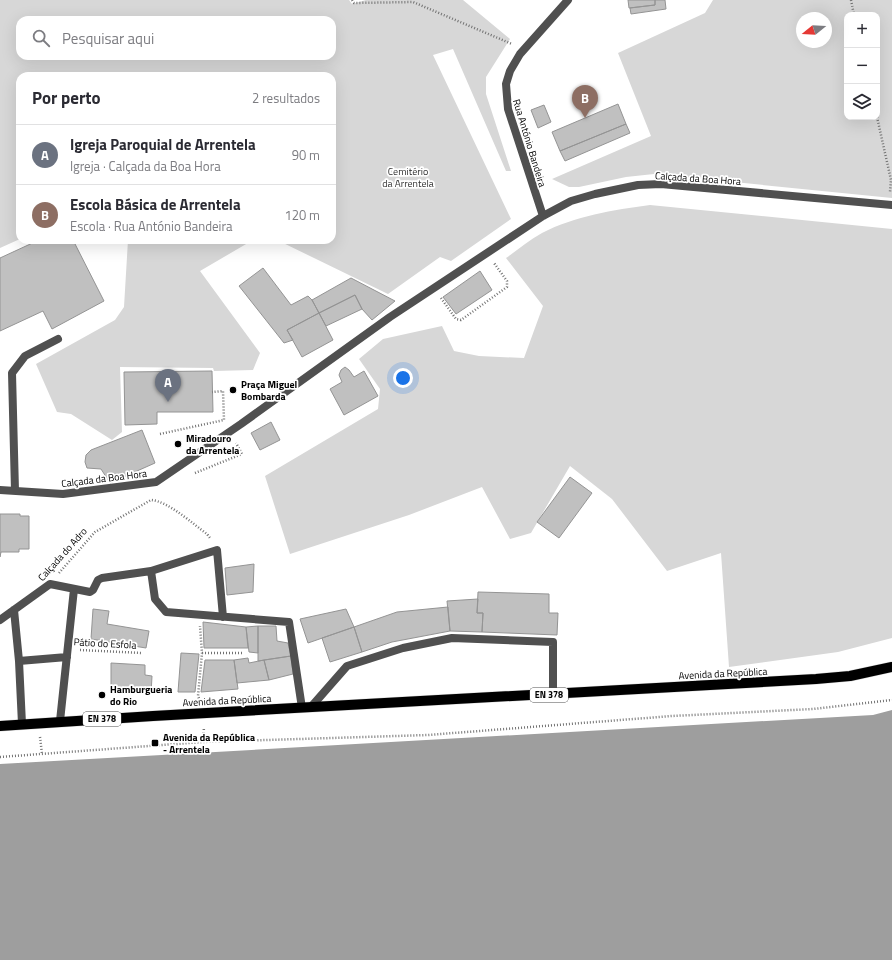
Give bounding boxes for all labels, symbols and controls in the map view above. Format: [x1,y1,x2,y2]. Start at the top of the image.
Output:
north arrow [796,12,832,48]
map controls [844,12,880,120]
button: + [844,12,880,48]
search box [16,16,336,60]
icon: search [30,27,52,49]
text: Pesquisar aqui [62,27,154,50]
button: − [844,48,880,84]
button: layers [844,84,880,120]
text: Por perto [32,85,101,111]
pin: B [572,85,598,118]
text: 2 resultados [252,88,320,108]
street label: Rua António Bandeira [509,97,550,189]
text: Igreja Paroquial de Arrentela [70,133,256,156]
text: A [41,145,49,165]
text: 90 m [292,145,320,165]
text: Igreja · Calçada da Boa Hora [70,156,221,176]
park label: Cemitério da Arrentela [382,164,434,191]
street label: Calçada da Boa Hora [654,168,742,189]
text: Escola Básica de Arrentela [70,193,241,216]
text: B [41,205,49,225]
text: 120 m [284,205,320,225]
text: Escola · Rua António Bandeira [70,216,232,236]
your location [393,368,413,388]
pin: A [155,369,181,402]
place label: Praça Miguel Bombarda [241,377,298,404]
marker: Praça Miguel Bombarda [228,385,238,395]
place label: Miradouro da Arrentela [186,431,239,458]
marker: Miradouro da Arrentela [173,439,183,449]
street label: Calçada da Boa Hora [60,466,148,491]
street label: Calçada do Adro [34,524,90,584]
street label: Pátio do Esfola [73,634,137,653]
street label: Avenida da República [678,664,768,683]
place label: Hamburgueria do Rio [110,682,172,709]
road number: EN 378 [530,688,568,702]
marker: Hamburgueria do Rio [97,690,107,700]
street label: Avenida da República [182,691,272,710]
road number: EN 378 [83,712,121,726]
place label: Avenida da República - Arrentela [163,730,255,757]
marker: Avenida da República - Arrentela [150,738,160,748]

